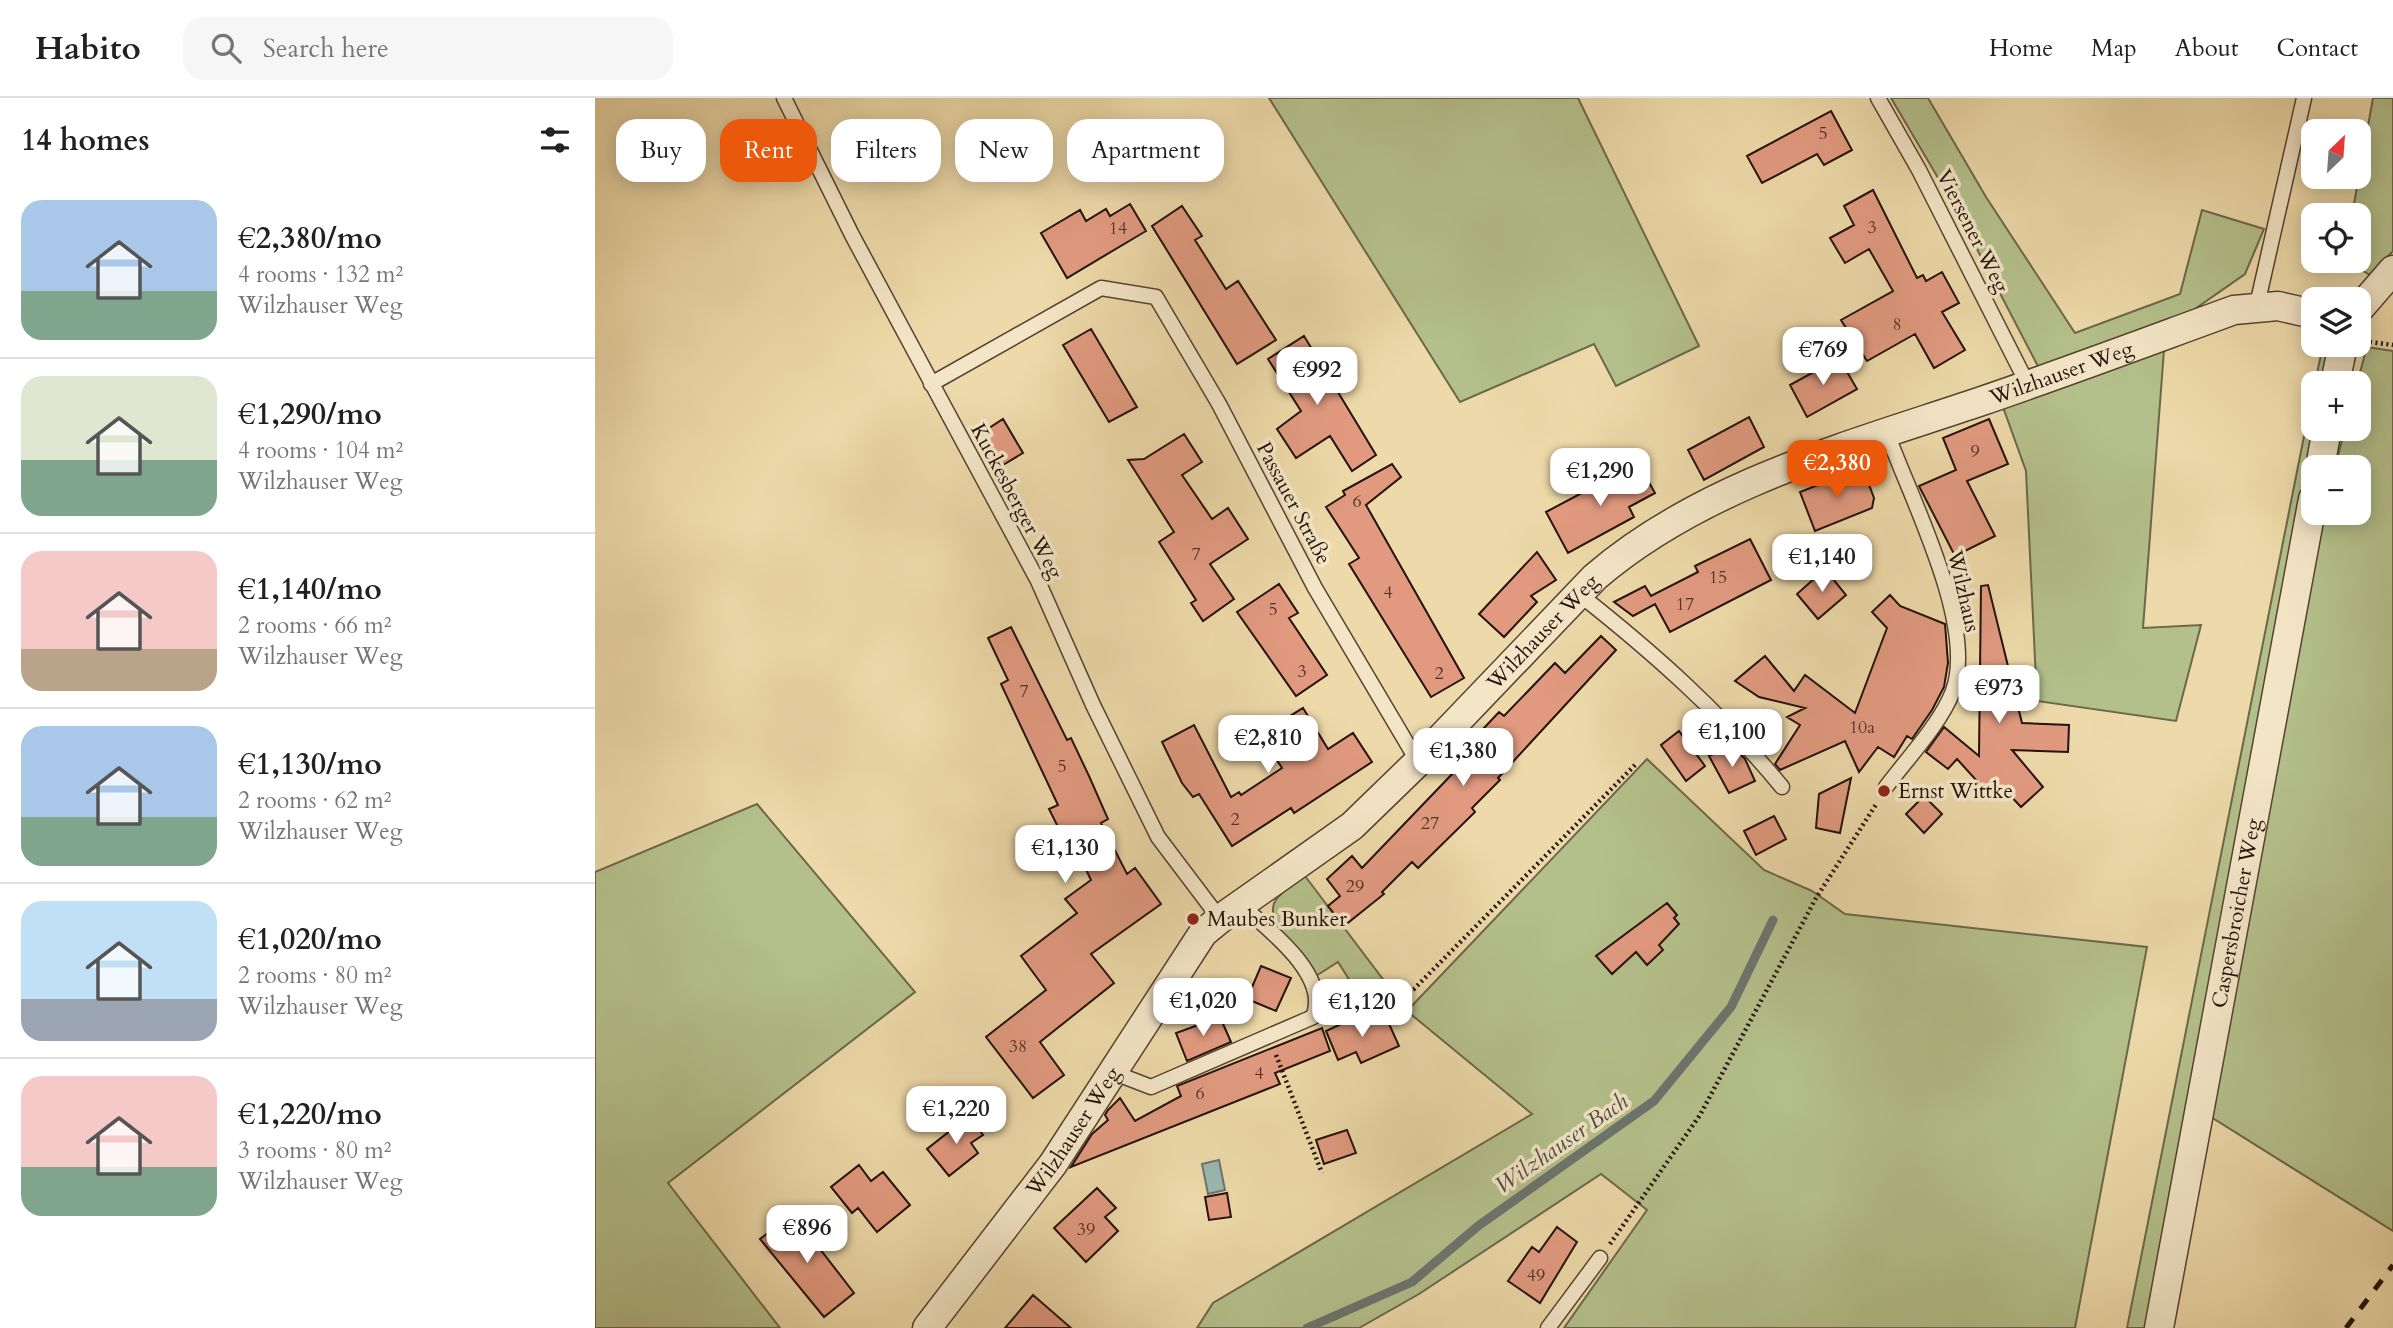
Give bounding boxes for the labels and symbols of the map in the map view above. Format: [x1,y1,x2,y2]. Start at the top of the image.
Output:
north arrow [2301,119,2371,189]
house number: 5 [1818,121,1828,146]
street label: Viersener Weg [1929,165,2016,298]
house number: 3 [1867,215,1877,240]
house number: 14 [1109,216,1127,241]
house number: 8 [1892,312,1902,337]
pin: €769 [1782,328,1864,387]
street label: Wilzhauser Weg [1985,334,2138,413]
pin: €992 [1276,348,1358,407]
street label: Kuckesberger Weg [963,418,1070,584]
street label: Passauer Straße [1249,437,1338,570]
house number: 9 [1970,439,1980,464]
pin: €2,380 [1780,440,1894,500]
pin: €1,290 [1543,448,1657,508]
house number: 6 [1352,489,1362,514]
pin: €1,140 [1765,534,1879,594]
house number: 7 [1191,542,1201,567]
street label: Wilzhaus [1940,546,1987,635]
house number: 15 [1709,565,1727,590]
street label: Wilzhauser Weg [1480,568,1606,697]
house number: 4 [1383,580,1393,605]
house number: 17 [1676,592,1694,617]
house number: 5 [1268,597,1278,622]
house number: 3 [1297,659,1307,684]
house number: 2 [1434,661,1444,686]
pin: €973 [1958,666,2040,725]
house number: 7 [1019,679,1029,704]
pin: €1,100 [1675,710,1789,769]
house number: 10a [1849,715,1875,740]
pin: €2,810 [1211,716,1325,775]
pin: €1,380 [1406,728,1520,788]
house number: 5 [1057,754,1067,779]
place label: Ernst Wittke [1898,777,2013,806]
marker: Ernst Wittke [1876,783,1892,799]
house number: 2 [1230,807,1240,832]
house number: 27 [1421,811,1439,836]
street label: Caspersbroicher Weg [2205,816,2268,1010]
pin: €1,130 [1008,826,1122,885]
house number: 29 [1346,874,1364,899]
place label: Maubes Bunker [1207,905,1347,934]
marker: Maubes Bunker [1185,911,1201,927]
pin: €1,020 [1146,978,1260,1038]
pin: €1,120 [1305,979,1419,1039]
house number: 38 [1009,1034,1027,1059]
street label: Wilzhauser Weg [1019,1061,1127,1203]
house number: 4 [1254,1061,1264,1086]
house number: 6 [1195,1081,1205,1106]
pin: €1,220 [899,1086,1013,1146]
water label: Wilzhauser Bach [1489,1086,1634,1201]
pin: €896 [766,1206,848,1265]
house number: 39 [1077,1217,1095,1242]
house number: 49 [1527,1263,1545,1288]

